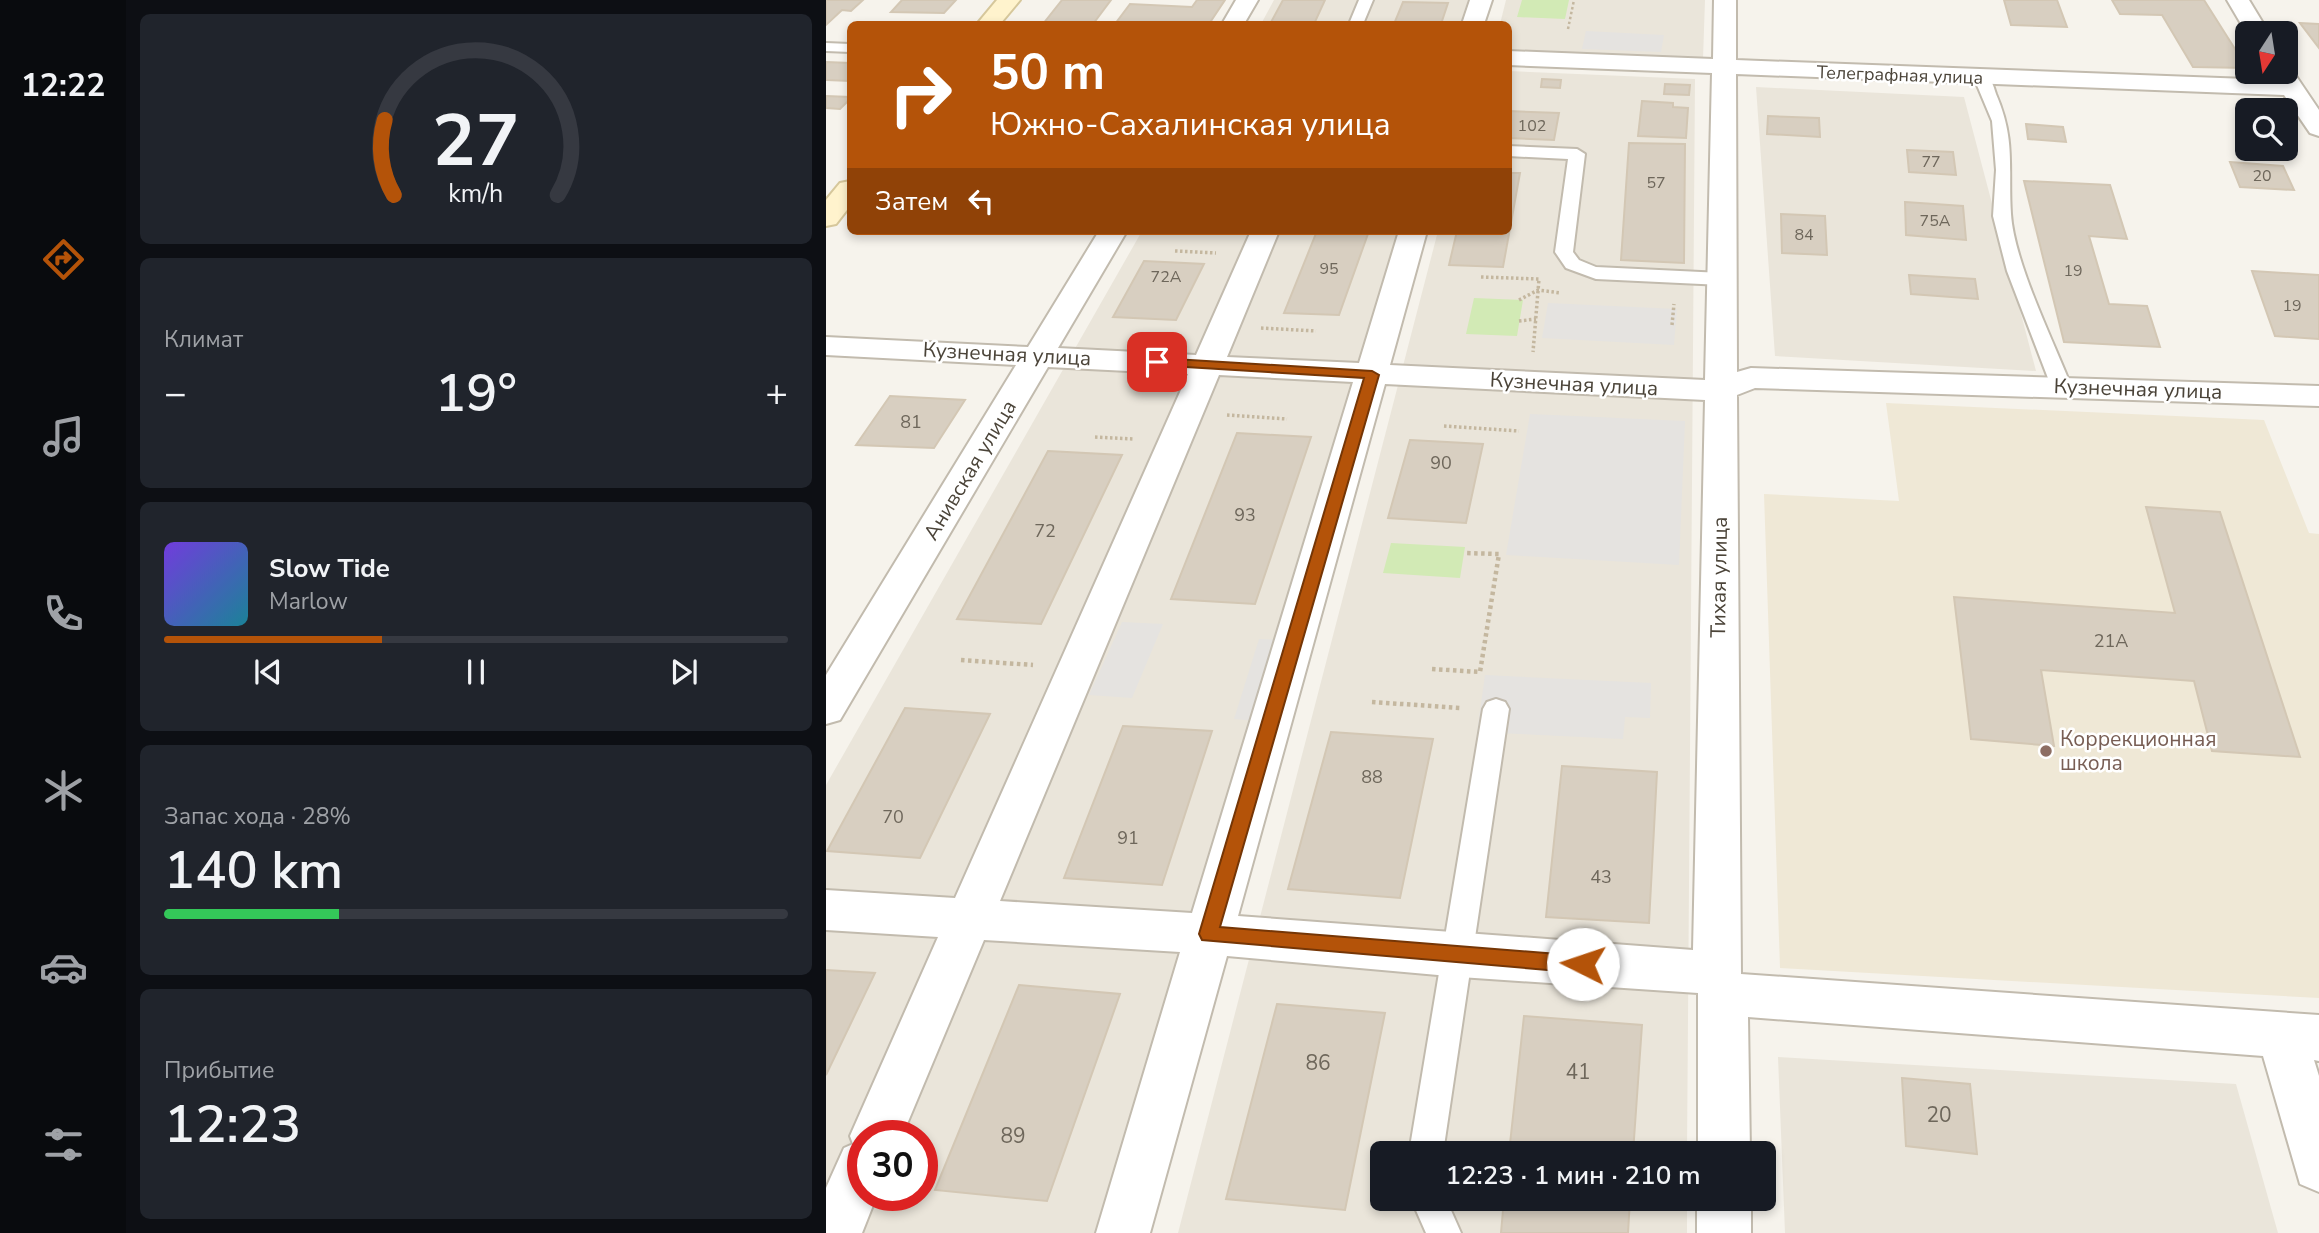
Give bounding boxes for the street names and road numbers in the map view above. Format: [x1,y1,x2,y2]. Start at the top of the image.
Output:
street label: Телеграфная улица [1816,60,1984,90]
street label: Кузнечная улица [922,336,1092,372]
street label: Кузнечная улица [1489,366,1659,402]
street label: Кузнечная улица [2053,372,2223,406]
street label: Анивская улица [917,395,1023,545]
street label: Тихая улица [1704,516,1734,638]

